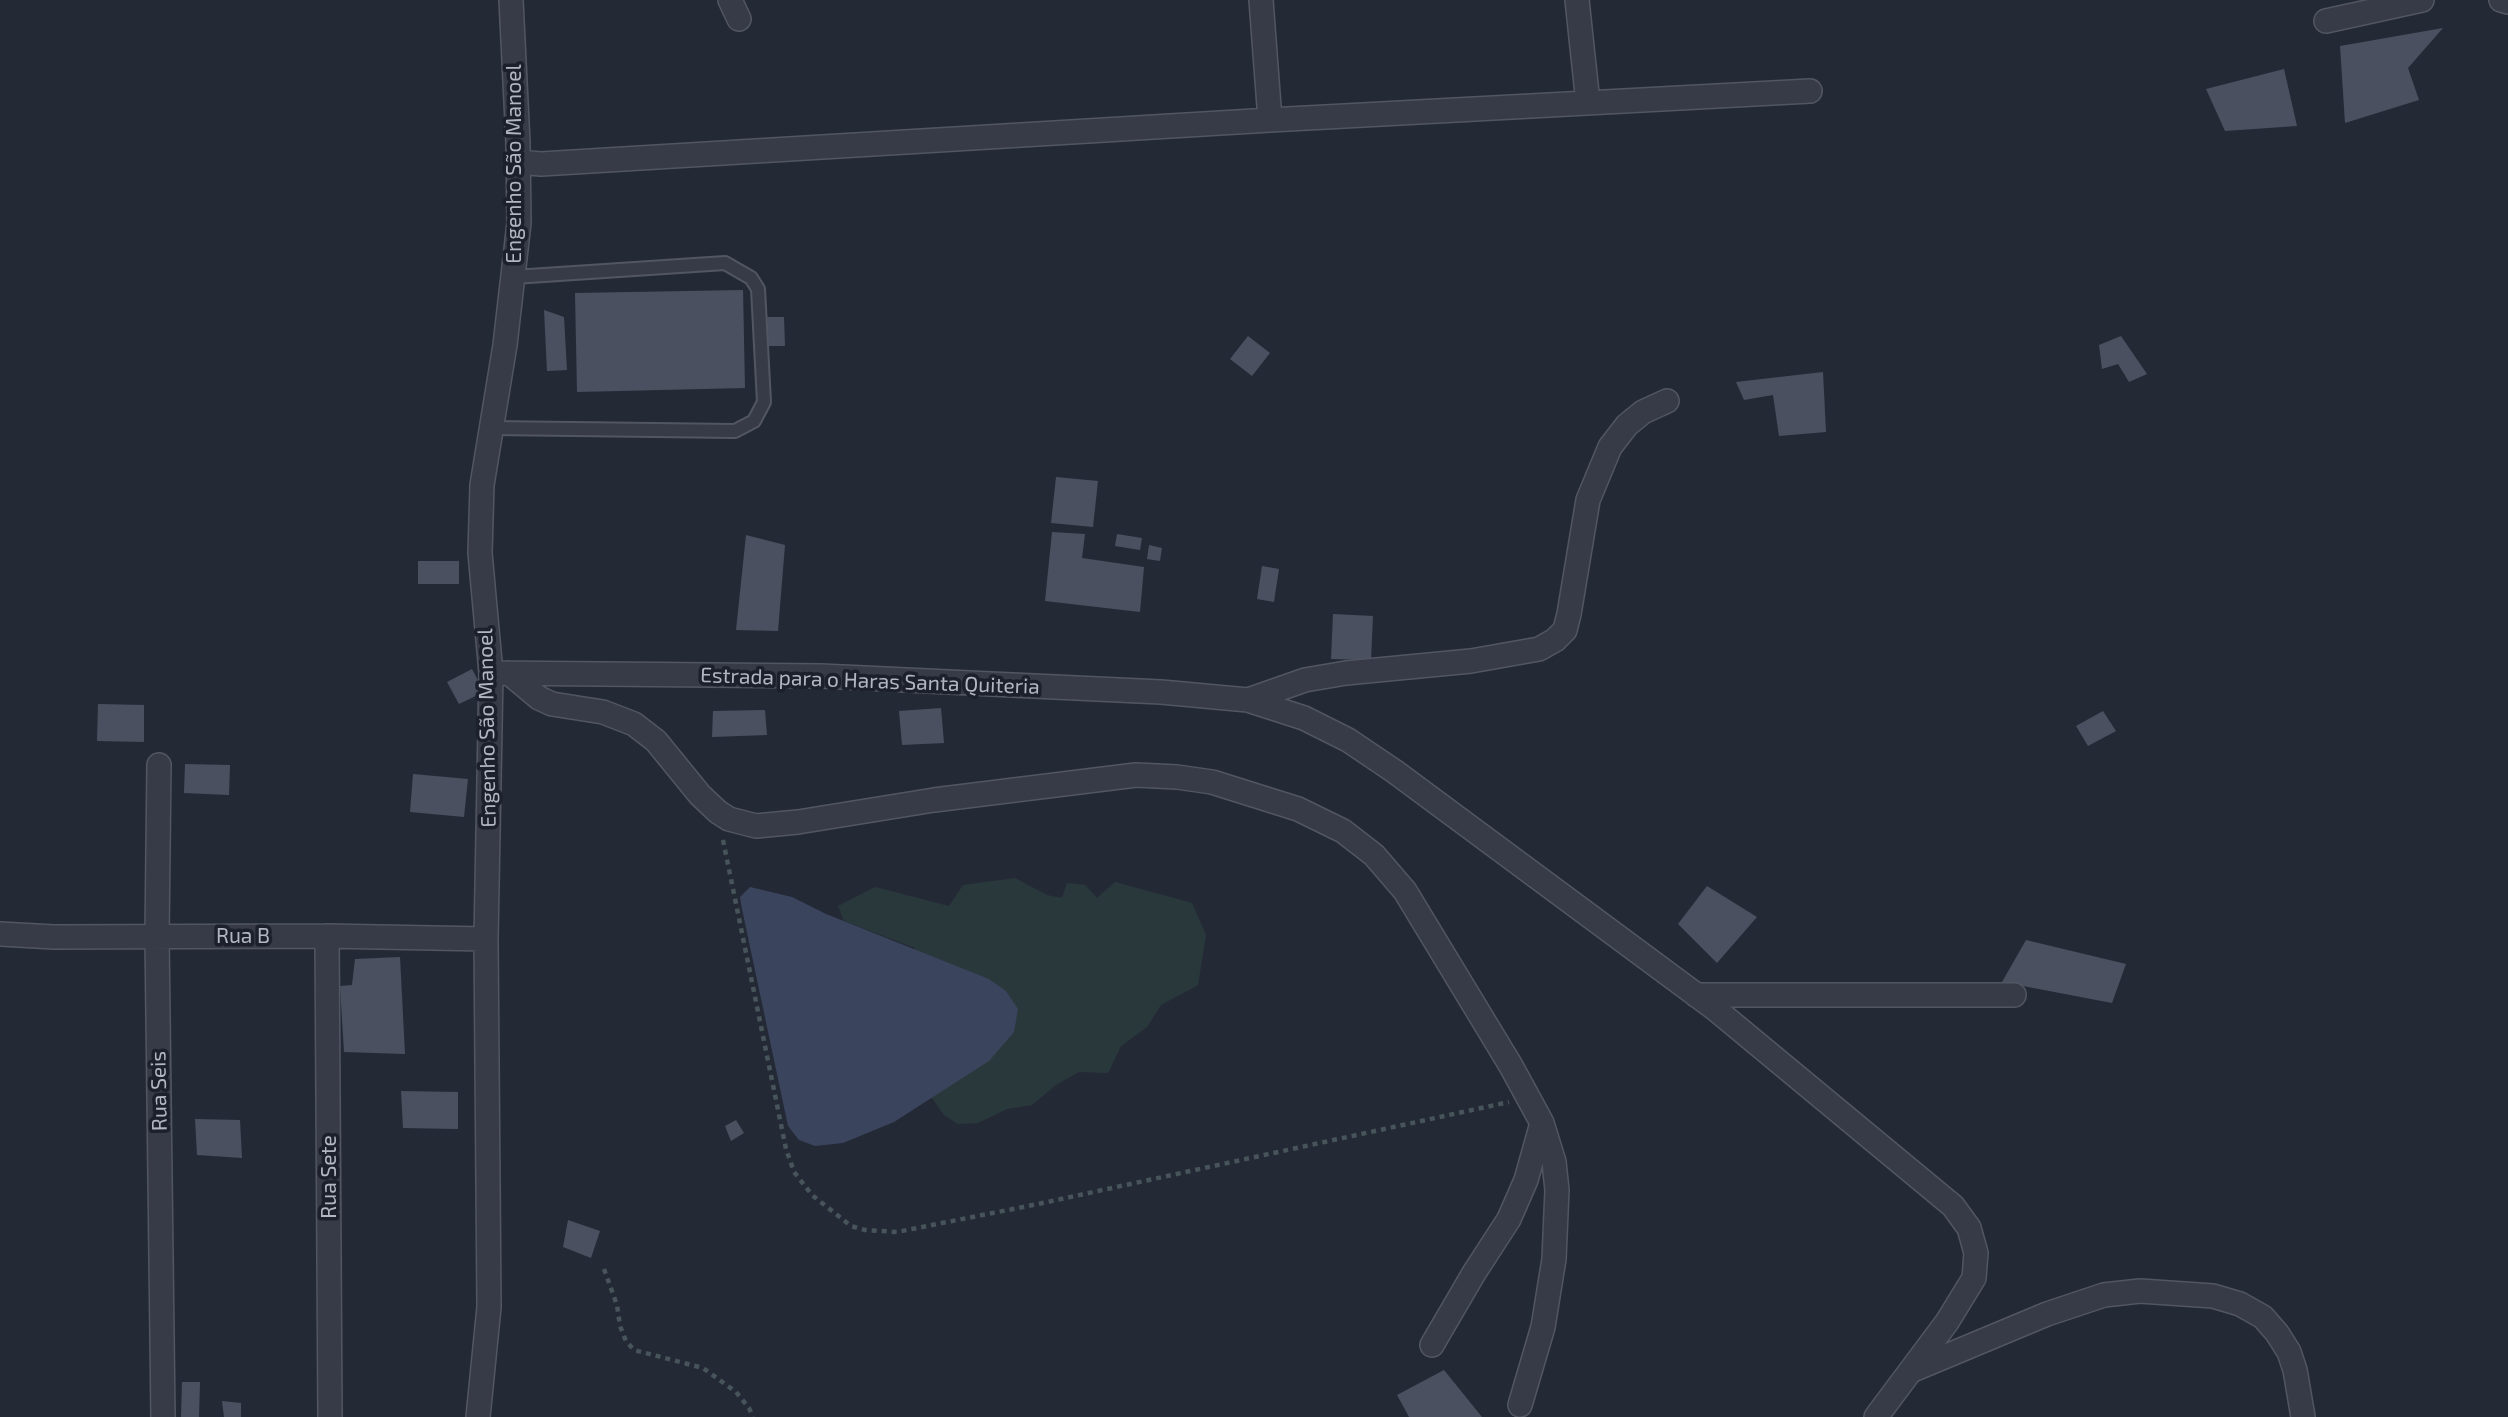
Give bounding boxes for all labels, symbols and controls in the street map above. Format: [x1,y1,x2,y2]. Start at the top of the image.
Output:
street label: Engenho São Manoel [501,64,527,264]
street label: Engenho São Manoel [473,628,501,828]
street label: Estrada para o Haras Santa Quiteria [700,662,1040,700]
street label: Rua B [216,923,270,949]
street label: Rua Seis [146,1051,172,1131]
street label: Rua Sete [316,1135,342,1219]

